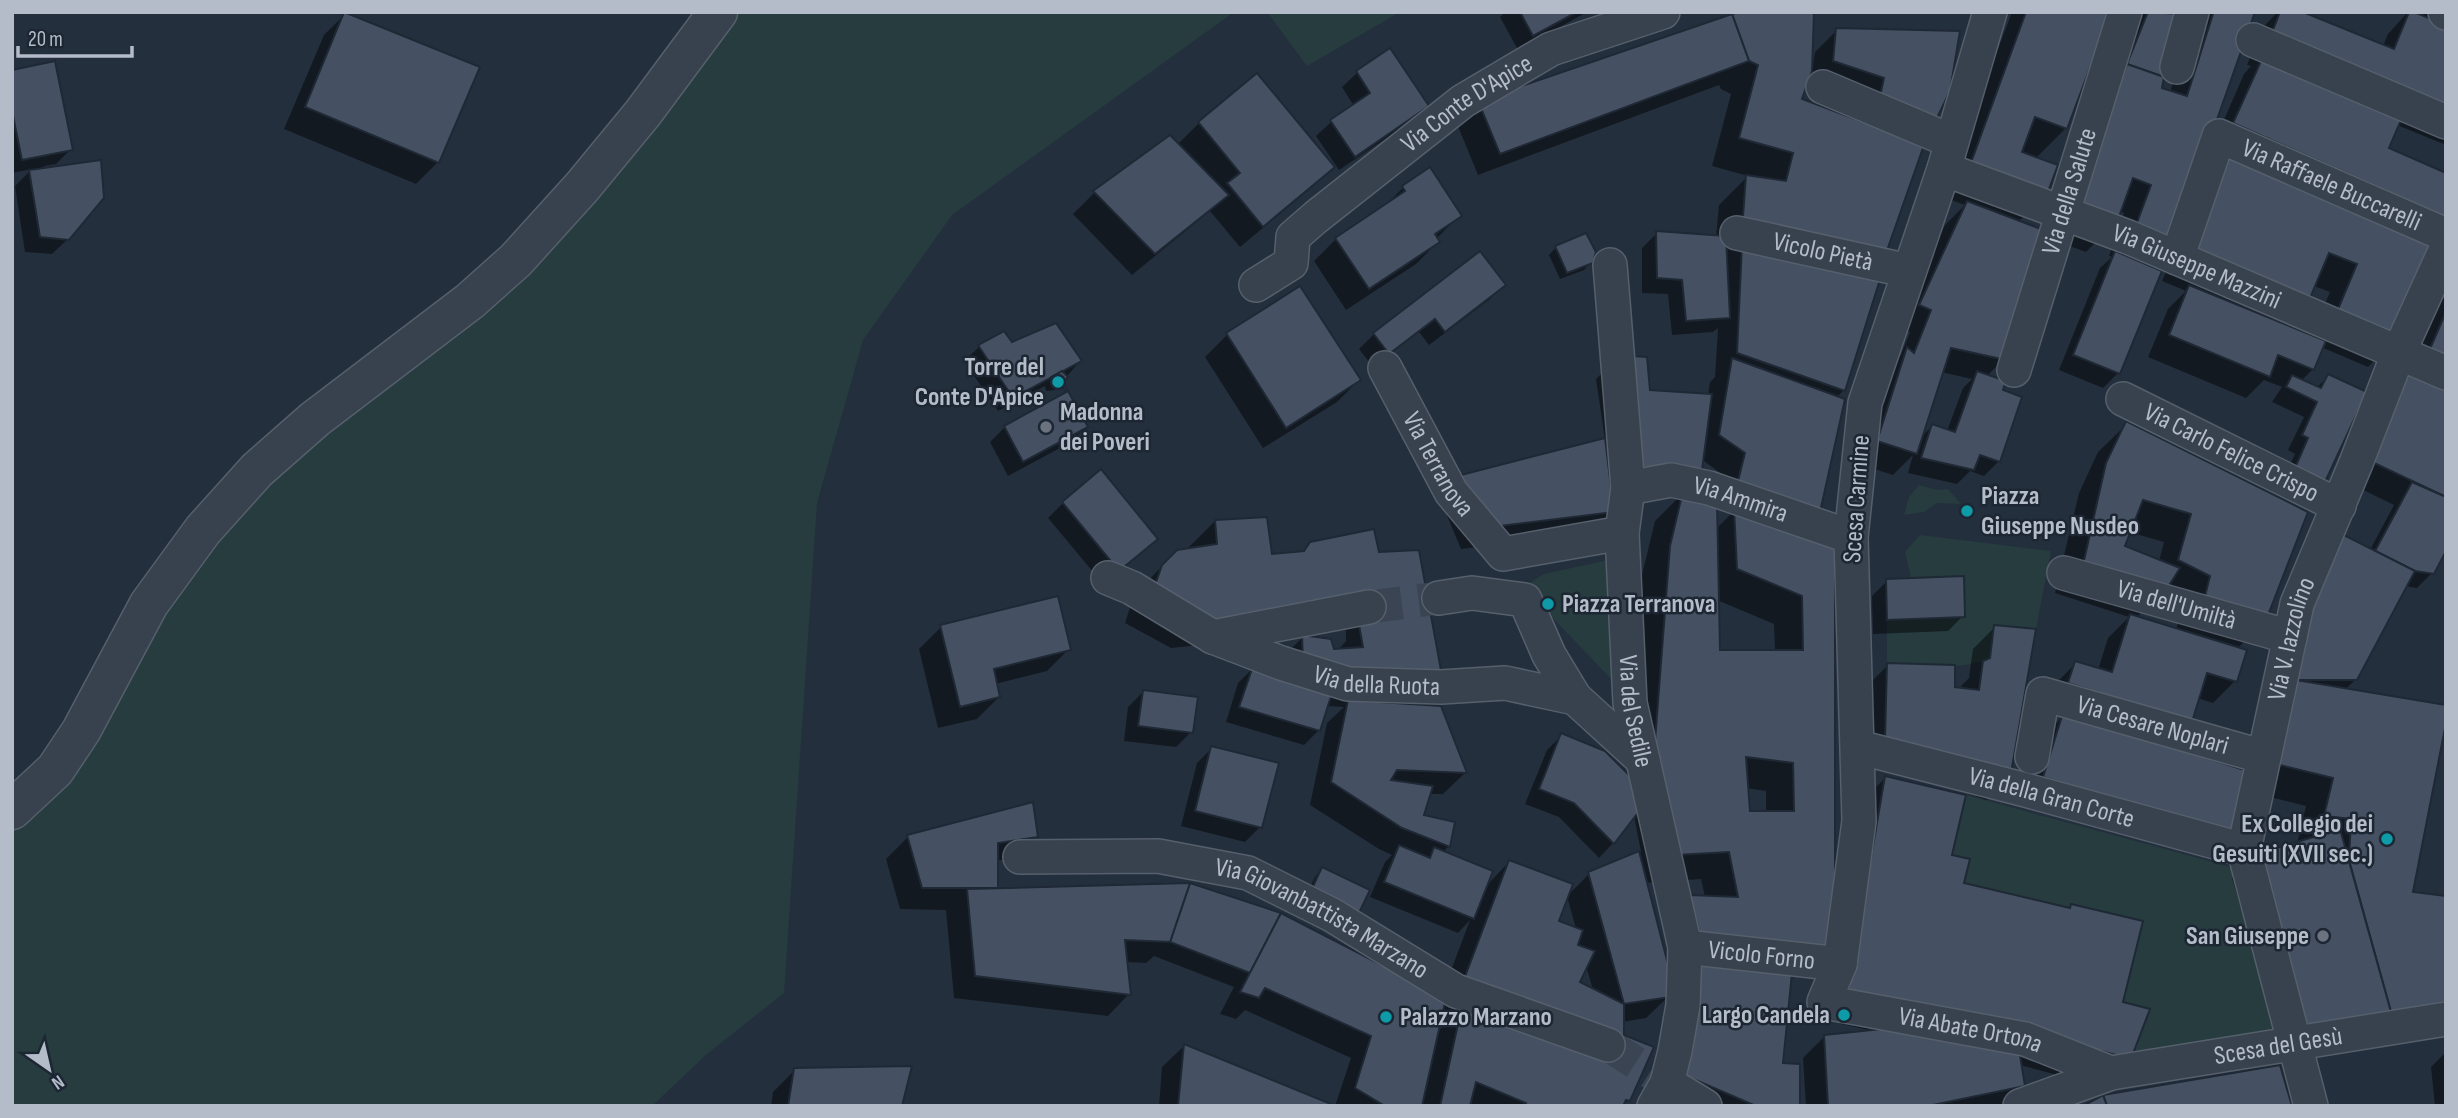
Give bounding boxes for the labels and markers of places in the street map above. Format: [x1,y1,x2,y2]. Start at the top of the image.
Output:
place label: Torre del Conte D'Apice [915,352,1044,413]
marker: Torre del Conte D'Apice [1050,374,1066,390]
place label: Madonna dei Poveri [1060,397,1150,458]
marker: Madonna dei Poveri [1038,419,1054,435]
place label: Piazza Giuseppe Nusdeo [1981,481,2139,542]
marker: Piazza Giuseppe Nusdeo [1959,503,1975,519]
place label: Piazza Terranova [1562,589,1715,620]
marker: Piazza Terranova [1540,596,1556,612]
place label: Ex Collegio dei Gesuiti (XVII sec.) [2212,809,2373,870]
marker: Ex Collegio dei Gesuiti (XVII sec.) [2379,831,2395,847]
place label: San Giuseppe [2186,921,2309,952]
marker: San Giuseppe [2315,928,2331,944]
place label: Largo Candela [1702,1000,1830,1031]
place label: Palazzo Marzano [1400,1002,1552,1033]
marker: Largo Candela [1836,1007,1852,1023]
marker: Palazzo Marzano [1378,1009,1394,1025]

